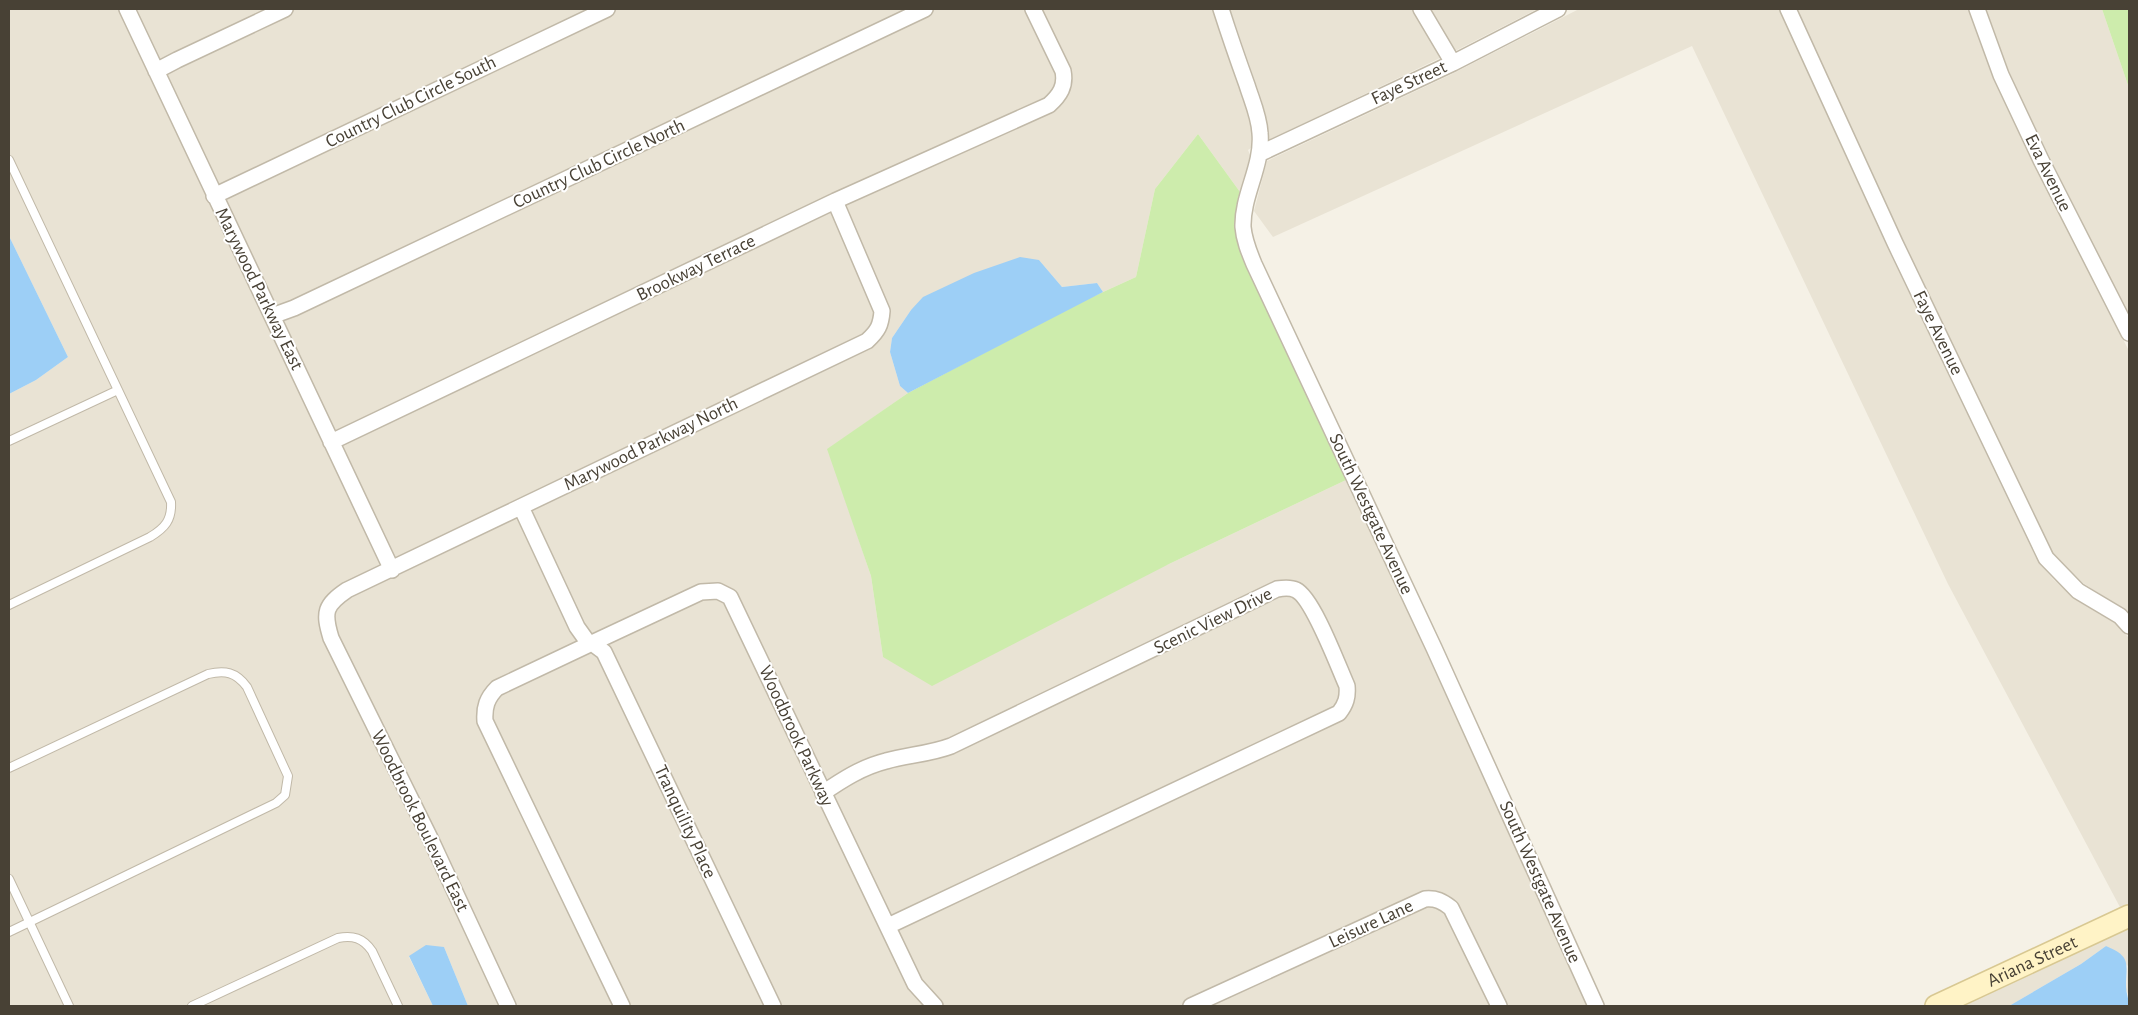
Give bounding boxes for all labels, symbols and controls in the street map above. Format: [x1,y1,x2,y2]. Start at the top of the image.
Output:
street label: Country Club Circle South [323,52,499,152]
street label: Faye Street [1368,57,1450,109]
street label: Country Club Circle North [510,116,688,212]
street label: Eva Avenue [2021,131,2075,215]
street label: Marywood Parkway East [211,205,307,373]
street label: Brookway Terrace [634,231,758,305]
street label: Faye Avenue [1909,288,1967,378]
street label: Marywood Parkway North [561,394,741,494]
street label: South Westgate Avenue [1325,431,1417,597]
street label: Scenic View Drive [1151,584,1275,658]
street label: Woodbrook Parkway [755,663,837,809]
street label: Woodbrook Boulevard East [368,727,472,915]
street label: Tranquility Place [651,763,719,881]
street label: South Westgate Avenue [1496,798,1584,966]
street label: Leisure Lane [1326,896,1416,952]
street label: Ariana Street [1984,932,2080,990]

